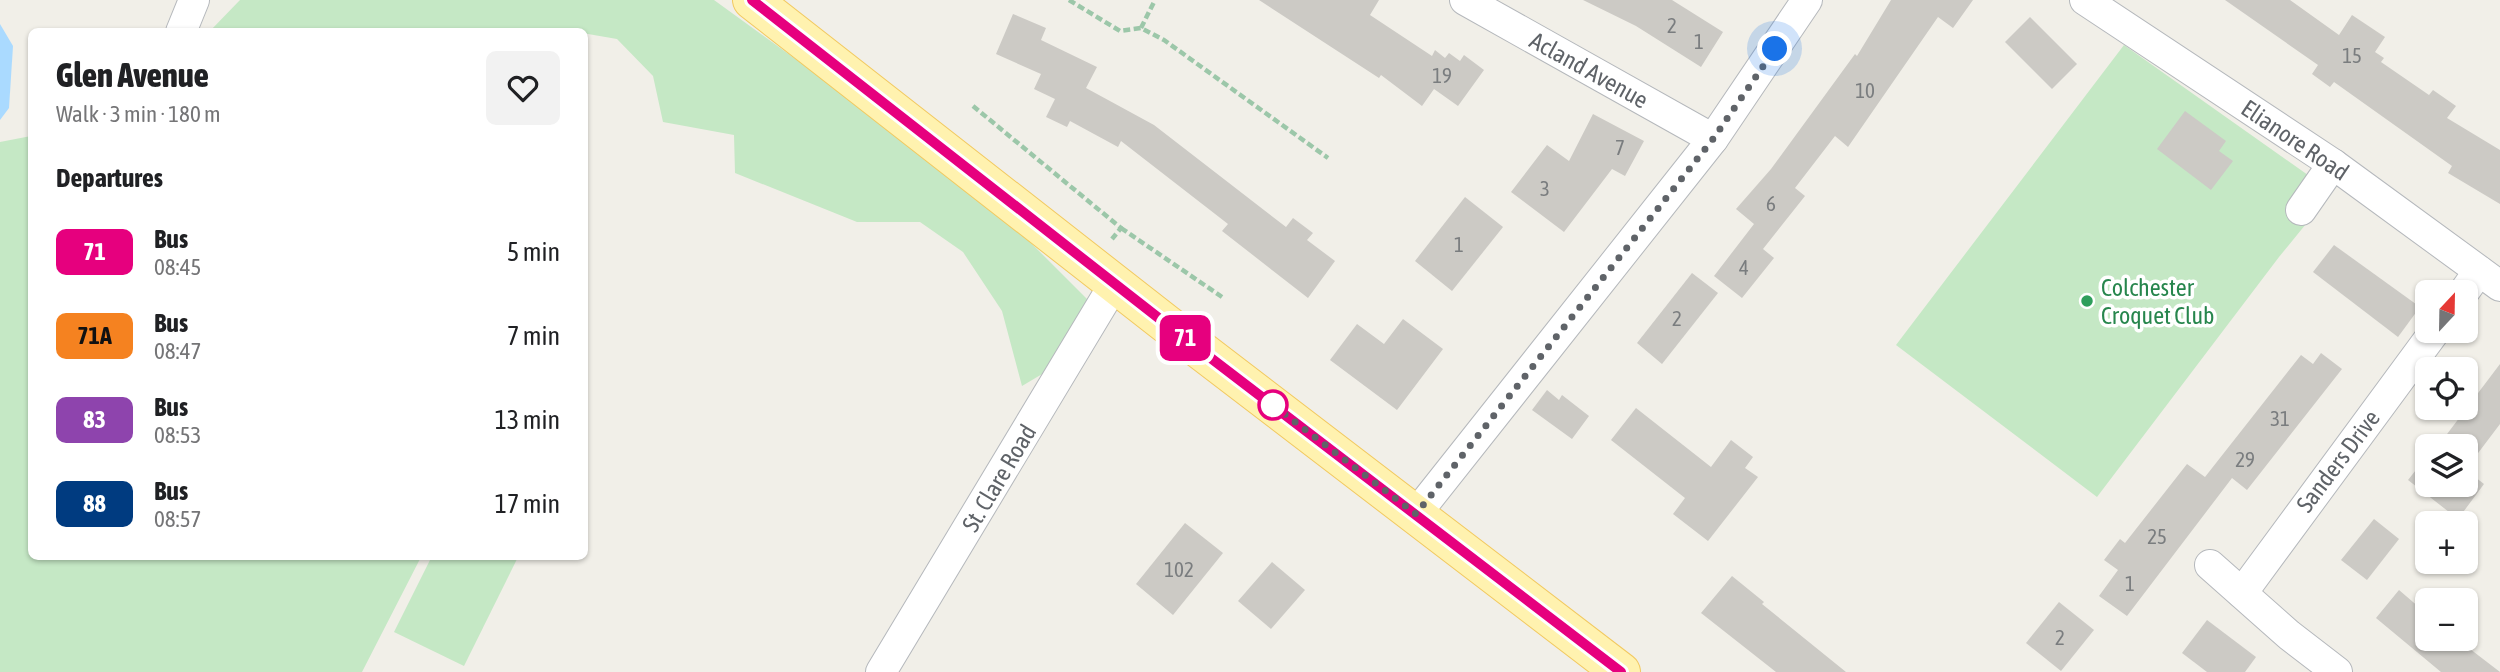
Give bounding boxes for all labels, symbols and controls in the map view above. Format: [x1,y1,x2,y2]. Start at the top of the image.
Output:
house number: 2 [1667,13,1677,37]
street label: Acland Avenue [1525,26,1653,114]
house number: 1 [1694,29,1704,53]
your location [1757,31,1792,66]
house number: 15 [2342,43,2362,67]
button: heart [486,51,560,125]
text: Glen Avenue [56,56,209,94]
house number: 19 [1432,63,1452,87]
house number: 10 [1855,78,1875,102]
street label: Elianore Road [2236,94,2354,186]
text: Walk · 3 min · 180 m [56,101,220,127]
house number: 7 [1615,135,1625,159]
text: Departures [56,163,163,193]
house number: 3 [1540,176,1550,200]
house number: 6 [1766,191,1776,215]
text: Bus [154,224,188,254]
house number: 1 [1454,232,1464,256]
text: 5 min [507,237,560,267]
text: 71 [83,238,106,265]
text: 08:45 [154,254,201,280]
house number: 4 [1739,255,1749,279]
place label: Colchester Croquet Club [2101,274,2214,329]
north arrow [2415,280,2478,343]
map controls [2415,280,2478,651]
marker: Colchester Croquet Club [2079,293,2095,309]
house number: 2 [1672,306,1682,330]
text: Bus [154,308,188,338]
line badge: 71 [1154,315,1216,361]
text: 7 min [507,321,560,351]
text: 71A [77,322,112,349]
text: 71 [1174,324,1196,351]
text: 08:47 [154,338,201,364]
button: locate [2415,357,2478,420]
unlabelled marker [1258,390,1288,420]
text: Bus [154,392,188,422]
text: 13 min [495,405,560,435]
street label: Sanders Drive [2291,405,2385,517]
text: 83 [83,406,106,433]
house number: 31 [2270,406,2290,430]
street label: St. Clare Road [957,420,1041,536]
text: 08:53 [154,422,201,448]
button: layers [2415,434,2478,497]
house number: 29 [2235,447,2255,471]
text: Bus [154,476,188,506]
text: 17 min [495,489,560,519]
text: 88 [83,490,106,517]
text: 08:57 [154,506,201,532]
button: + [2415,511,2478,574]
house number: 25 [2147,524,2167,548]
house number: 102 [1164,557,1194,581]
house number: 1 [2125,571,2135,595]
button: − [2415,588,2478,651]
house number: 2 [2055,625,2065,649]

